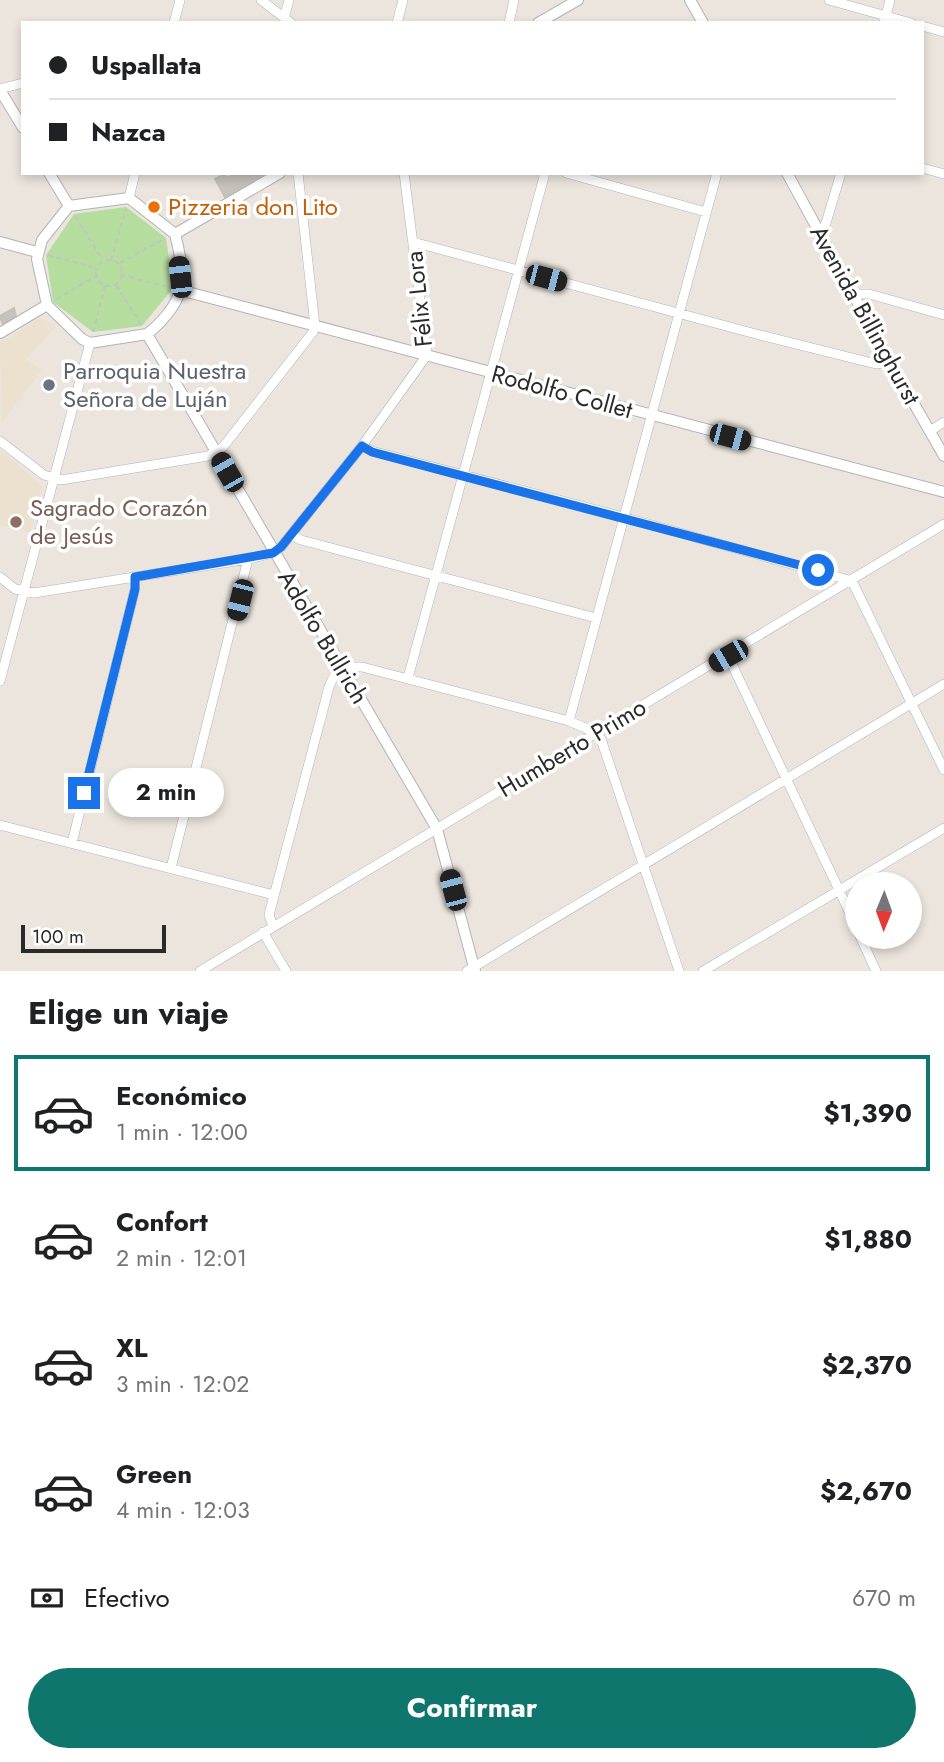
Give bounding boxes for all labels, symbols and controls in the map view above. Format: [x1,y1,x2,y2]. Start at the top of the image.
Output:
text: Uspallata [91,46,201,84]
text: Nazca [91,113,166,151]
place label: Pizzeria don Lito [168,189,338,224]
marker: Pizzeria don Lito [146,199,162,215]
street label: Avenida Billinghurst [802,219,929,411]
street label: Félix Lora [396,249,441,349]
car [168,255,193,299]
car [523,262,570,294]
place label: Parroquia Nuestra Señora de Luján [63,353,246,416]
street label: Rodolfo Collet [488,356,637,427]
marker: Parroquia Nuestra Señora de Luján [41,377,57,393]
car [707,421,754,453]
car [208,449,247,495]
place label: Sagrado Corazón de Jesús [30,490,208,553]
marker: Sagrado Corazón de Jesús [8,514,24,530]
route start [802,554,834,586]
street label: Adolfo Bullrich [270,563,377,710]
car [225,577,256,623]
car [705,636,752,676]
street label: Humberto Primo [491,689,653,806]
callout: 2 min [108,768,224,818]
text: 2 min [136,775,196,809]
route end [68,777,100,809]
car [438,867,469,913]
north arrow [845,872,922,948]
map controls [845,872,922,949]
scale bar [21,922,166,954]
text: 100 m [32,923,84,950]
text: Elige un viaje [28,990,229,1036]
text: Económico [116,1077,247,1115]
icon: car [32,1082,95,1145]
text: $1,390 [823,1094,912,1132]
text: 1 min · 12:00 [116,1115,248,1149]
text: Confort [116,1203,208,1241]
icon: car [32,1208,95,1271]
text: $1,880 [824,1220,912,1258]
text: 2 min · 12:01 [116,1241,247,1275]
text: XL [116,1329,148,1367]
icon: car [32,1334,95,1397]
text: $2,370 [822,1346,912,1384]
text: 3 min · 12:02 [116,1367,249,1401]
text: Green [116,1455,192,1493]
icon: car [32,1460,95,1523]
text: $2,670 [820,1472,912,1510]
text: 4 min · 12:03 [116,1493,250,1527]
icon: cash [28,1579,66,1617]
text: Efectivo [84,1579,170,1617]
text: 670 m [852,1581,916,1615]
button: Confirmar [28,1668,916,1748]

